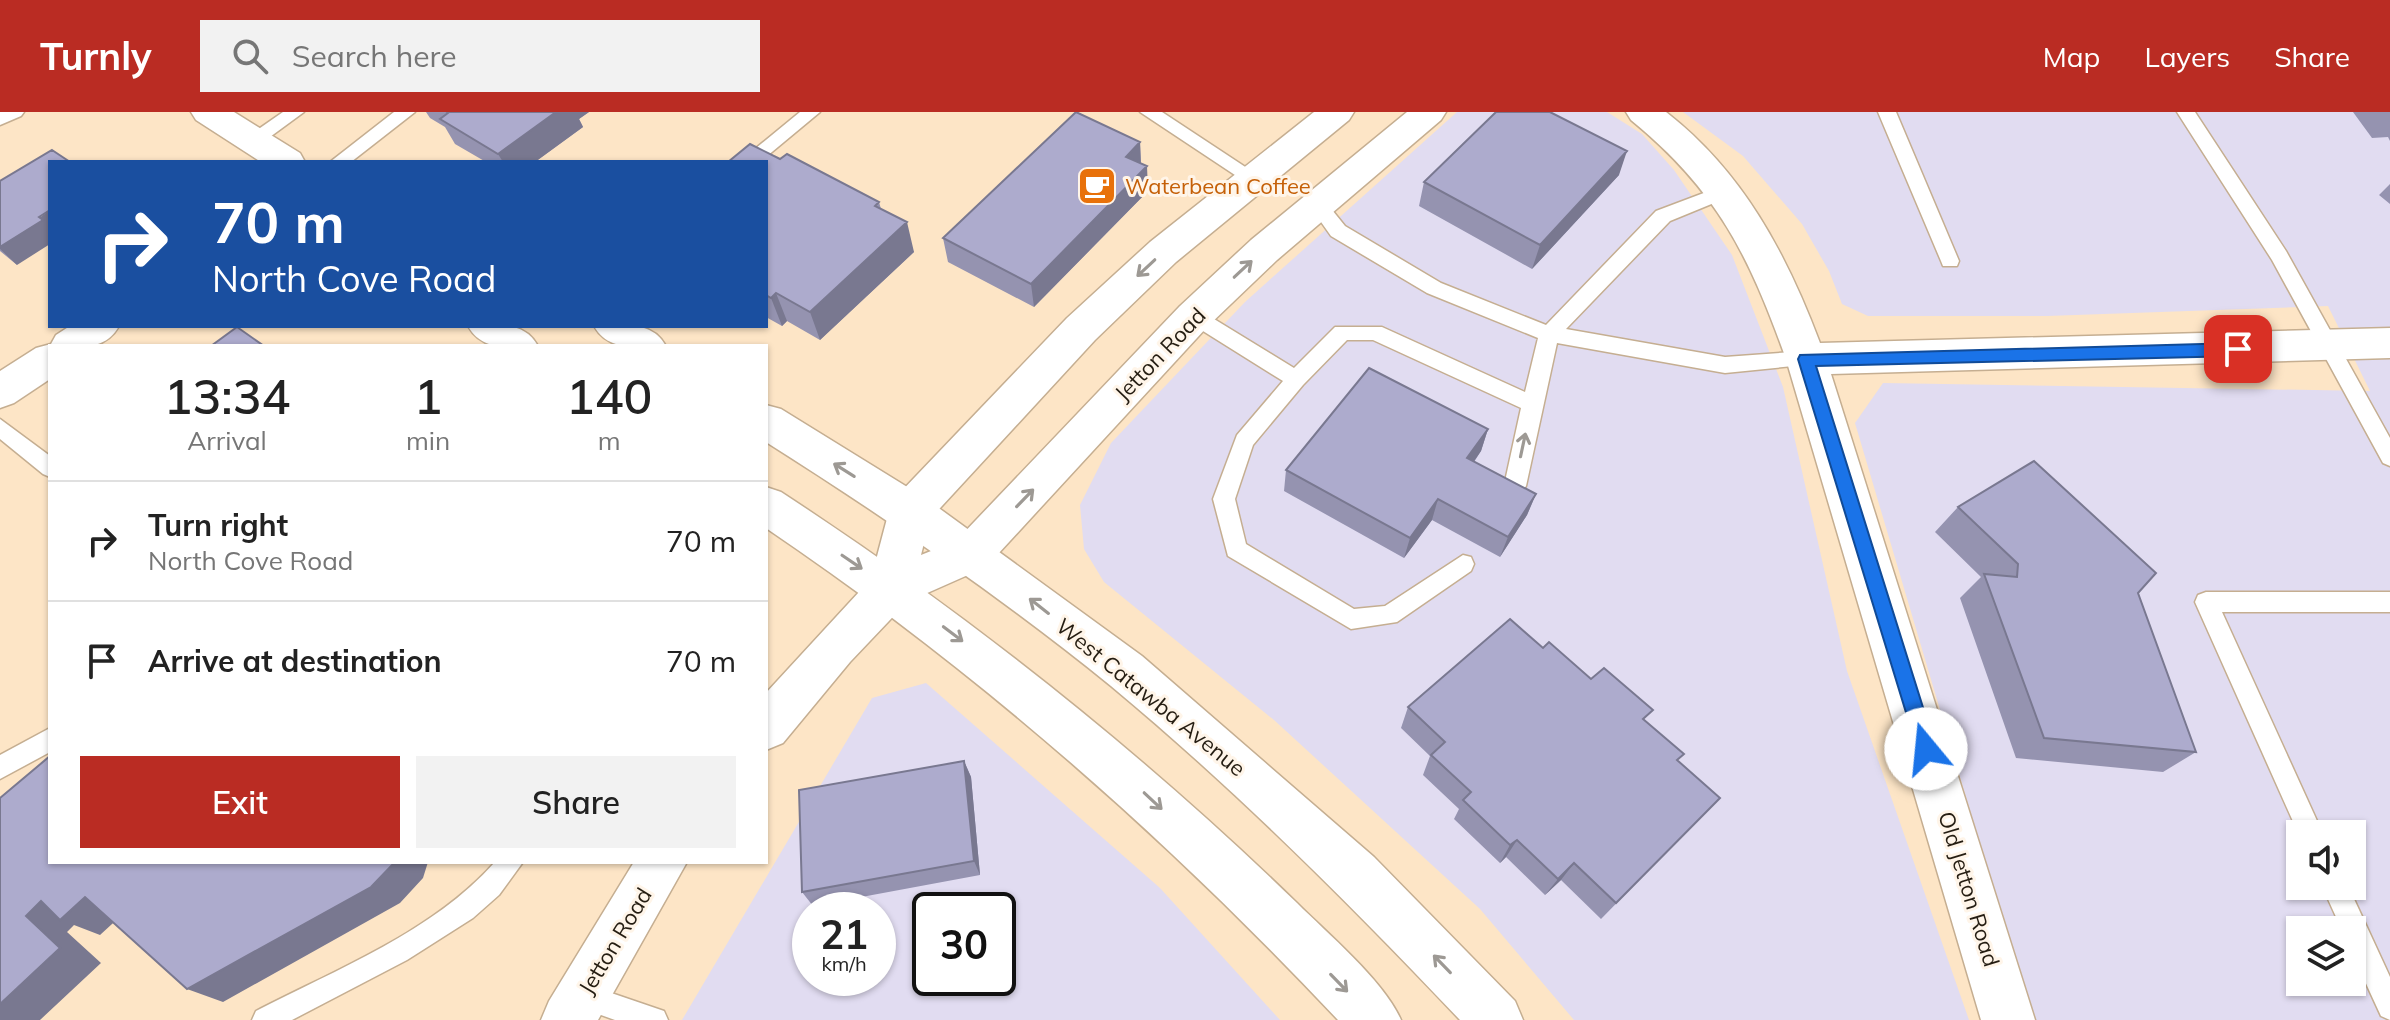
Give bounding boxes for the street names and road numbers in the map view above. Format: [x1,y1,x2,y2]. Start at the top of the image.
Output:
street label: Jetton Road [1108,301,1212,407]
street label: West Catawba Avenue [1051,612,1251,782]
street label: Old Jetton Road [1932,808,2006,970]
street label: Jetton Road [572,883,658,999]

